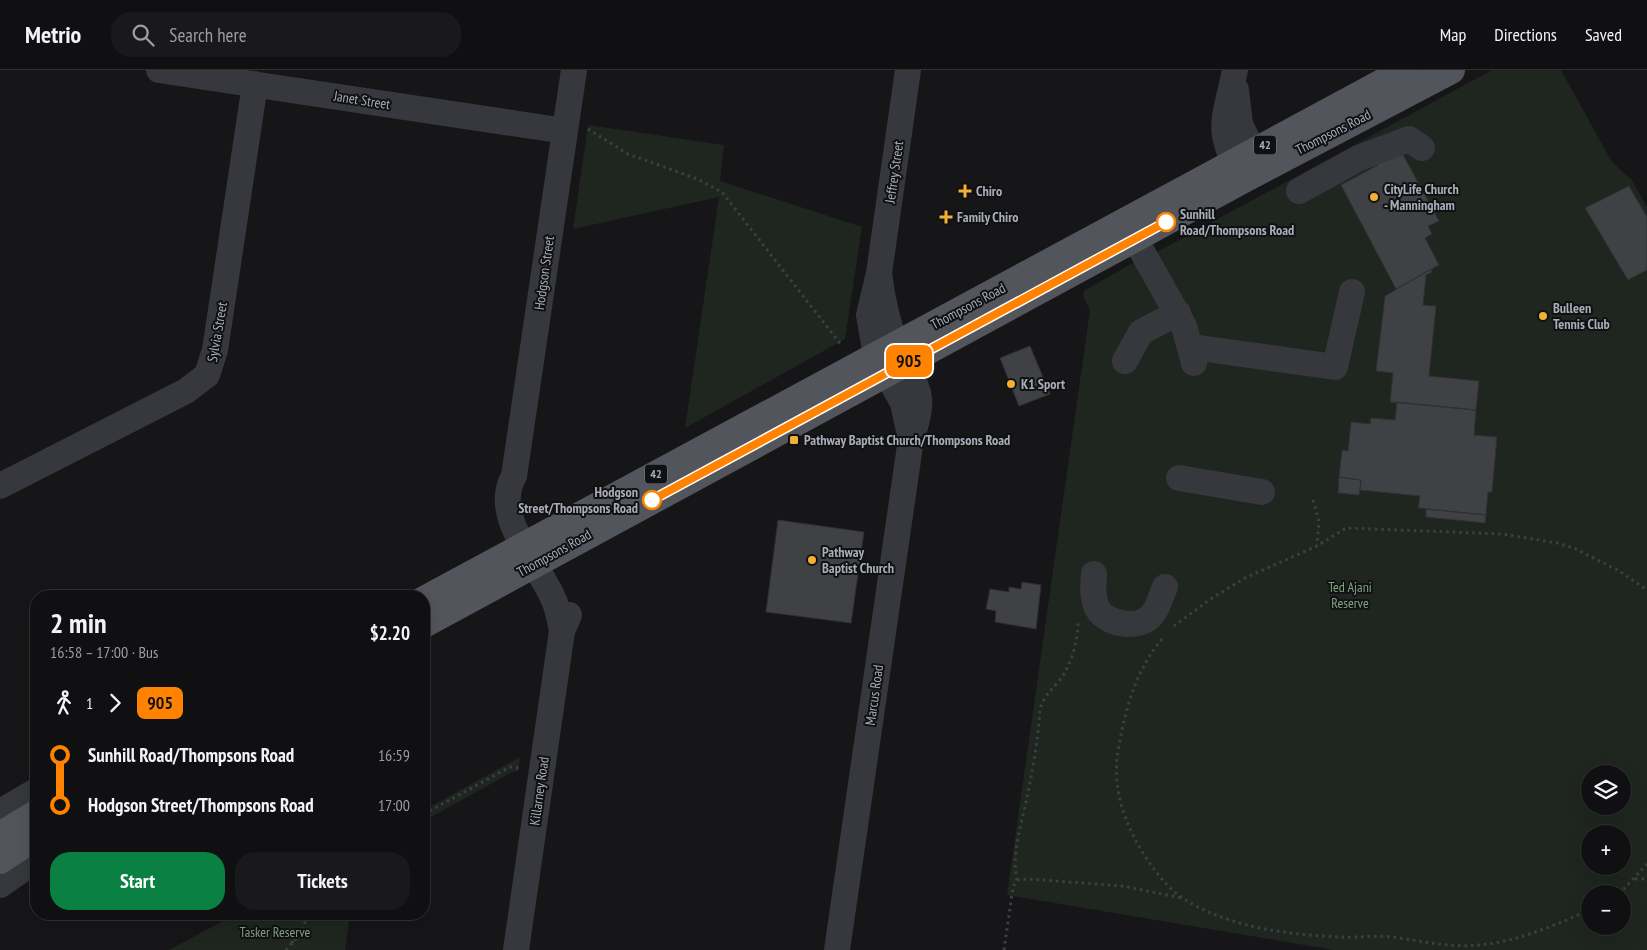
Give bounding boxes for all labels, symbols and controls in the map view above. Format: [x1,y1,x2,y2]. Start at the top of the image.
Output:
search box [111,12,461,57]
text: Metrio [25,19,81,50]
icon: search [129,21,157,49]
text: Search here [169,23,247,47]
text: Map [1440,23,1466,46]
text: Directions [1494,23,1557,46]
text: Saved [1585,23,1622,46]
street label: Janet Street [332,87,392,113]
street label: Thompsons Road [1292,105,1374,159]
road number: 42 [1254,136,1276,154]
street label: Jeffrey Street [881,140,907,205]
place label: CityLife Church - Manningham [1384,180,1459,214]
place label: Chiro [976,182,1002,200]
marker: Chiro [958,184,972,198]
marker: CityLife Church - Manningham [1368,191,1380,203]
place label: Sunhill Road/Thompsons Road [1180,205,1294,239]
place label: Family Chiro [957,208,1019,226]
marker: Family Chiro [939,210,953,224]
marker: Sunhill Road/Thompsons Road [1156,212,1176,232]
street label: Hodgson Street [530,235,558,311]
street label: Thompsons Road [927,279,1009,333]
place label: Bulleen Tennis Club [1553,299,1610,333]
street label: Sylvia Street [203,300,231,363]
marker: Bulleen Tennis Club [1537,310,1549,322]
line badge: 905 [880,345,938,377]
text: 905 [896,349,922,372]
place label: K1 Sport [1021,375,1065,393]
marker: K1 Sport [1005,378,1017,390]
place label: Pathway Baptist Church/Thompsons Road [804,431,1010,449]
marker: Pathway Baptist Church/Thompsons Road [788,434,800,446]
road number: 42 [645,464,667,484]
place label: Hodgson Street/Thompsons Road [518,483,638,517]
marker: Hodgson Street/Thompsons Road [642,490,662,510]
street label: Thompsons Road [514,525,594,581]
place label: Pathway Baptist Church [822,543,894,577]
marker: Pathway Baptist Church [806,554,818,566]
park label: Ted Ajani Reserve [1328,578,1372,612]
text: 2 min [50,604,107,641]
text: $2.20 [370,621,410,645]
text: 16:58 – 17:00 · Bus [50,642,158,662]
street label: Marcus Road [861,664,887,726]
icon: walk [50,689,78,717]
icon: forward [101,689,129,717]
text: 905 [147,691,173,714]
text: 1 [86,693,93,713]
text: Sunhill Road/Thompsons Road [88,743,294,767]
text: 16:59 [378,745,410,765]
street label: Killarney Road [525,755,553,827]
map controls [1581,765,1631,935]
button: layers [1581,765,1631,815]
text: Hodgson Street/Thompsons Road [88,793,314,817]
text: 17:00 [378,795,410,815]
button: + [1581,825,1631,875]
button: Start [50,852,225,910]
button: Tickets [235,852,410,910]
button: − [1581,885,1631,935]
park label: Tasker Reserve [240,923,311,941]

